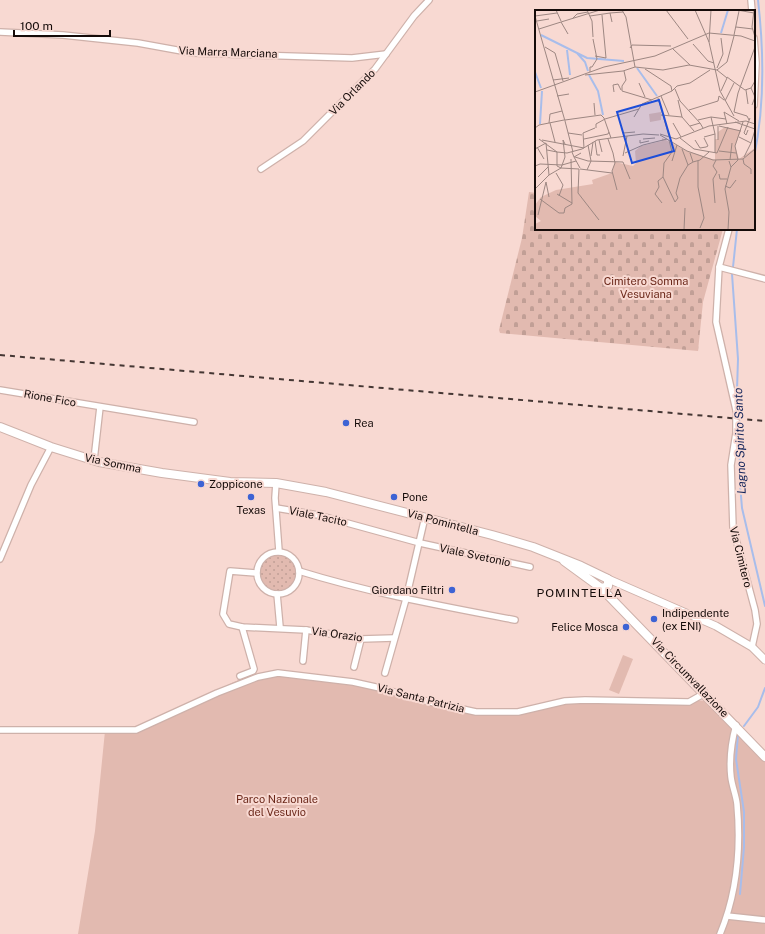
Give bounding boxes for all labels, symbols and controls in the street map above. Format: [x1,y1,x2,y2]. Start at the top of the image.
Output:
inset map [535,10,755,230]
scale bar [14,12,110,38]
text: 100 m [20,19,53,33]
street label: Via Marra Marciana [178,44,278,60]
street label: Via Orlando [327,67,377,117]
park label: Cimitero Somma Vesuviana [604,275,688,300]
street label: Rione Fico [23,387,77,409]
water label: Lagno Spirito Santo [731,387,749,494]
place label: Rea [354,417,374,429]
marker: Rea [341,418,351,428]
street label: Via Somma [84,451,142,475]
place label: Zoppicone [209,478,263,490]
marker: Zoppicone [196,479,206,489]
place label: Pone [402,491,428,503]
marker: Texas [246,492,256,502]
marker: Pone [389,492,399,502]
place label: Texas [236,504,266,516]
street label: Viale Tacito [288,504,348,528]
street label: Via Pomintella [406,507,480,537]
street label: Via Cimitero [728,525,754,589]
street label: Viale Svetonio [438,542,512,568]
place label: Giordano Filtri [371,584,444,596]
marker: Giordano Filtri [447,585,457,595]
district label: POMINTELLA [537,586,623,600]
place label: Indipendente (ex ENI) [662,607,729,632]
marker: Indipendente (ex ENI) [649,614,659,624]
place label: Felice Mosca [551,621,618,633]
marker: Felice Mosca [621,622,631,632]
street label: Via Orazio [311,624,363,644]
street label: Via Circumvallazione [649,635,731,719]
street label: Via Santa Patrizia [376,681,466,715]
park label: Parco Nazionale del Vesuvio [236,793,318,818]

